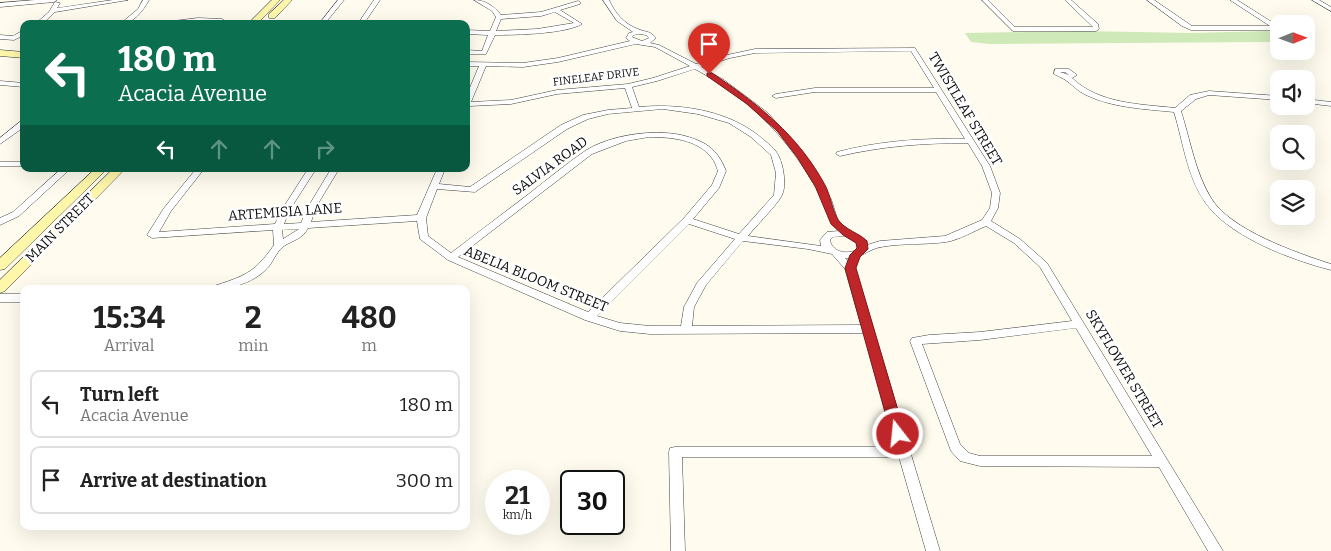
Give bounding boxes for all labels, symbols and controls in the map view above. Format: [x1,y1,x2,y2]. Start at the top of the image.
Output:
north arrow [1270,15,1315,60]
map controls [1270,15,1315,225]
pin [688,23,730,74]
icon: arrive [695,30,723,58]
text: 180 m [118,38,216,80]
icon: left [35,40,100,105]
street label: TWISTLEAF STREET [925,49,1005,169]
street label: FINELEAF DRIVE [552,65,640,89]
button: sound [1270,70,1315,115]
text: Acacia Avenue [118,80,267,107]
button: search [1270,125,1315,170]
street label: SALVIA ROAD [509,133,591,199]
icon: left [152,135,180,163]
icon: ahead [205,135,233,163]
icon: ahead [258,135,286,163]
icon: right [311,135,339,163]
button: layers [1270,180,1315,225]
street label: MAIN STREET [22,190,98,266]
street label: ARTEMISIA LANE [227,200,343,224]
street label: ABELIA BLOOM STREET [462,242,610,316]
text: 15:34 [93,300,165,336]
text: 2 [245,300,262,336]
text: 480 [341,300,397,336]
street label: SKYFLOWER STREET [1082,306,1166,432]
text: Arrival [104,336,154,355]
text: min [238,336,268,355]
text: m [362,336,377,355]
text: Turn left [80,383,159,406]
icon: left [37,390,65,418]
text: 180 m [400,393,453,416]
text: Acacia Avenue [80,406,188,425]
position arrow [871,407,923,459]
icon: arrive [37,466,65,494]
text: Arrive at destination [80,469,267,492]
text: 300 m [396,469,453,492]
speed limit sign: 30 [560,470,625,535]
text: 21 [505,481,530,511]
text: km/h [503,508,532,522]

